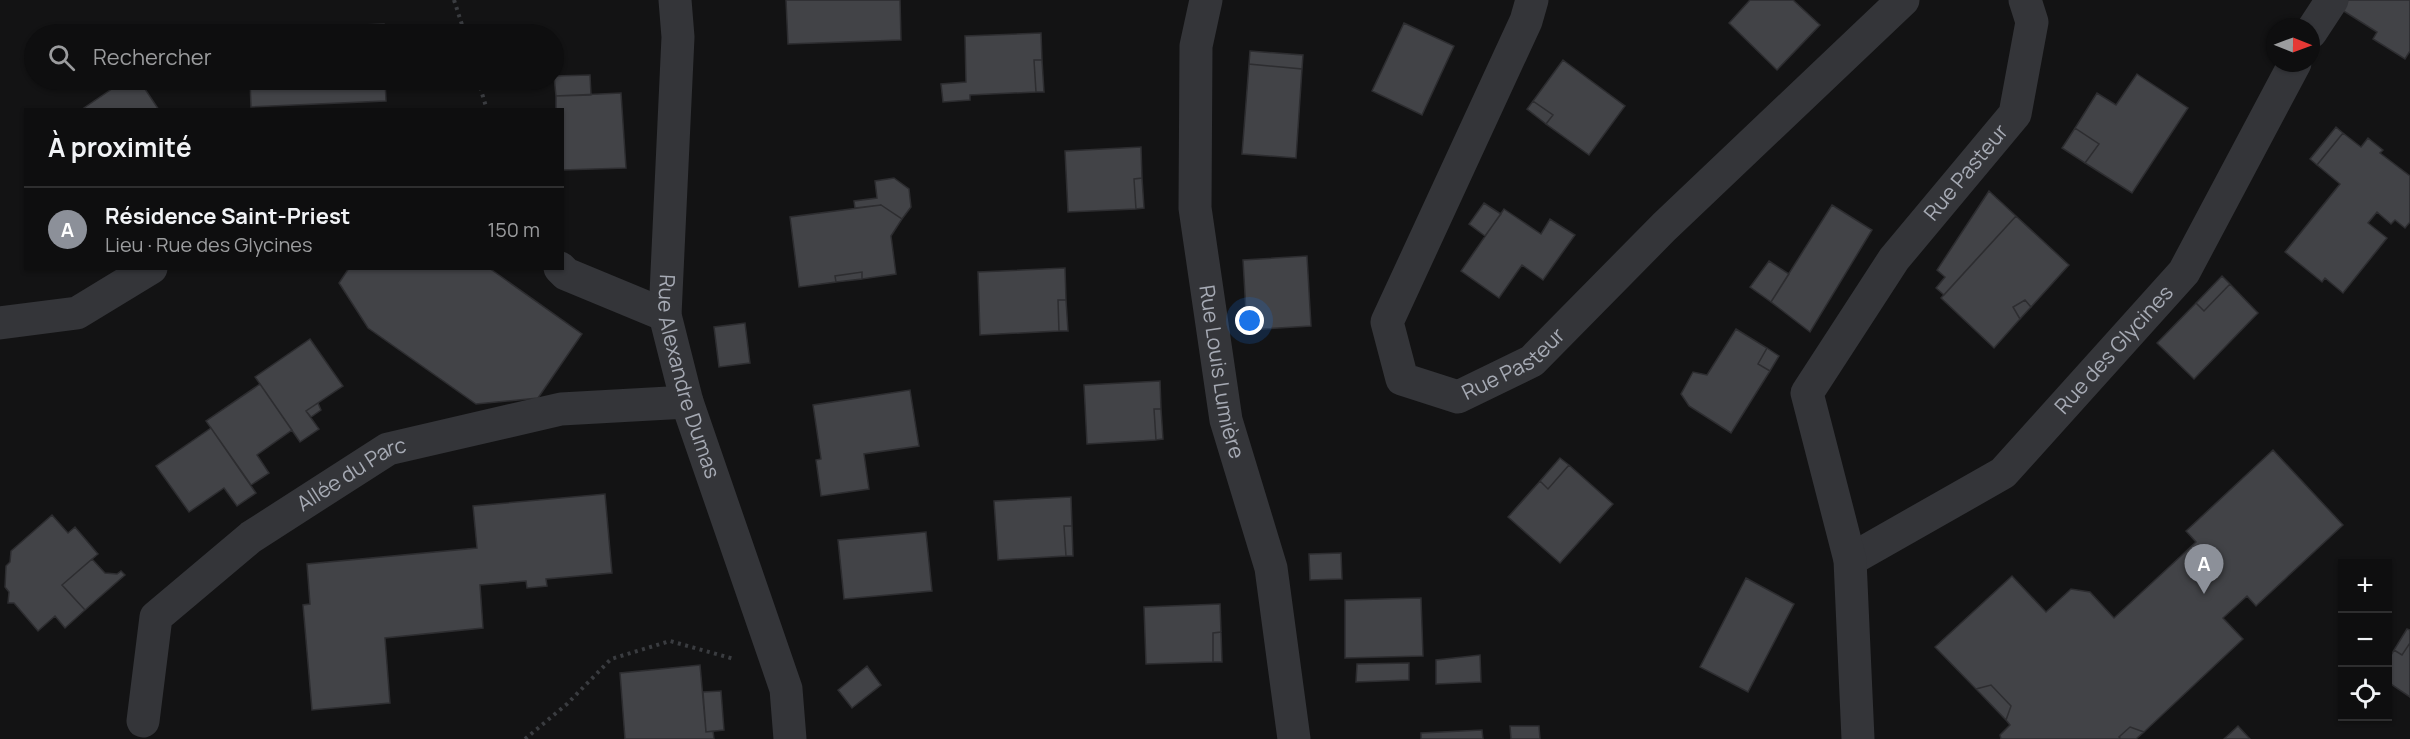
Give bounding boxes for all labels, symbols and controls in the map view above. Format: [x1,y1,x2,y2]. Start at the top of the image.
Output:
north arrow [2266,18,2320,72]
search box [24,24,564,90]
icon: search [45,41,78,74]
text: Rechercher [93,42,212,72]
street label: Rue Pasteur [1917,118,2014,226]
text: À proximité [48,129,192,165]
text: Résidence Saint-Priest [105,201,350,231]
text: A [61,216,74,243]
text: 150 m [487,216,540,243]
text: Lieu · Rue des Glycines [105,231,313,258]
street label: Rue Alexandre Dumas [652,274,727,482]
street label: Rue des Glycines [2048,278,2179,419]
street label: Rue Louis Lumière [1193,283,1252,462]
your location [1235,306,1264,335]
street label: Rue Pasteur [1457,321,1571,406]
street label: Allée du Parc [291,430,409,517]
pin: A [2184,544,2224,594]
map controls [2338,559,2392,721]
button: + [2338,559,2392,613]
button: − [2338,613,2392,667]
button: locate [2338,667,2392,721]

